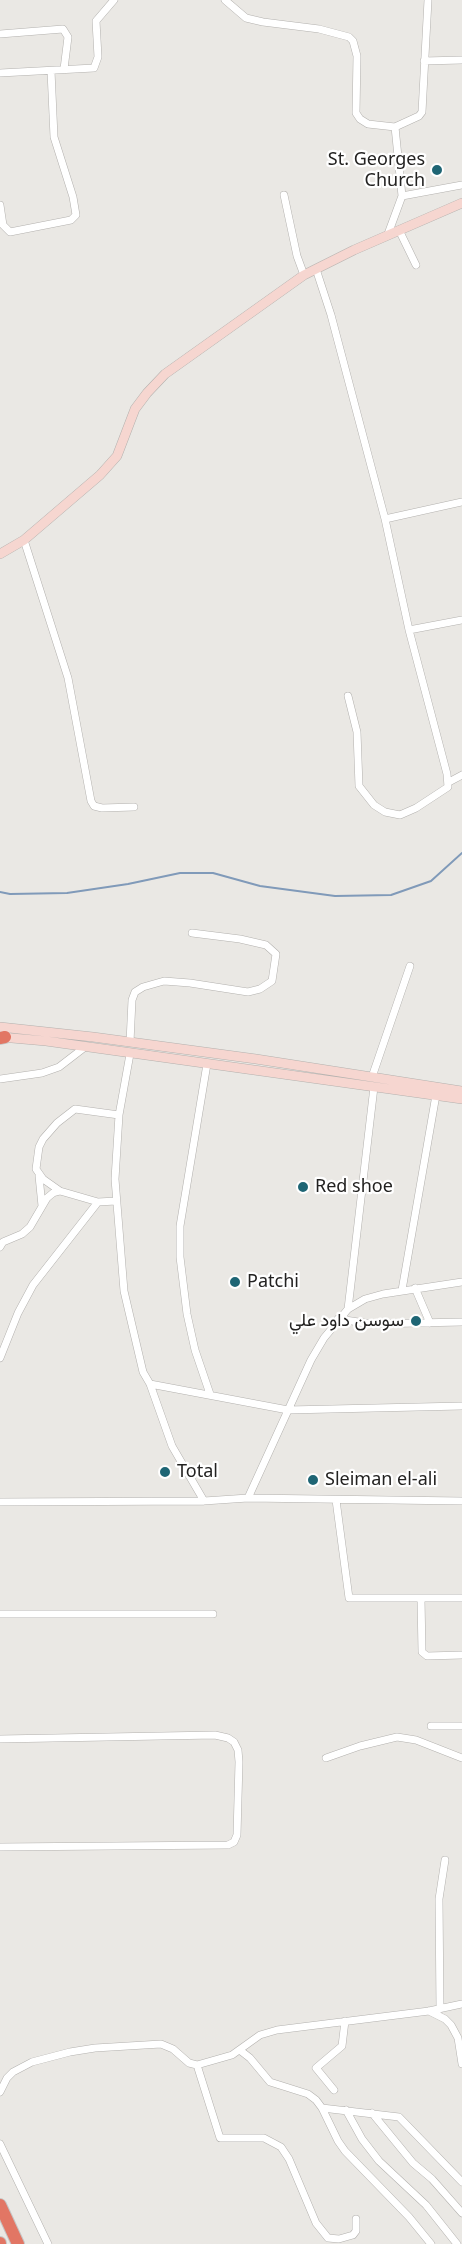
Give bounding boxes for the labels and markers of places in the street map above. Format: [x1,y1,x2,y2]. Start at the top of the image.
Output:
place label: St. Georges Church [328,149,425,192]
marker: St. Georges Church [430,163,444,177]
place label: Red shoe [315,1176,393,1198]
marker: Red shoe [296,1180,310,1194]
place label: Patchi [247,1271,299,1293]
marker: Patchi [228,1275,242,1289]
place label: سوسن داود علي [289,1310,404,1332]
marker: سوسن داود علي [409,1314,423,1328]
place label: Total [177,1461,218,1483]
marker: Total [158,1465,172,1479]
place label: Sleiman el-ali [325,1469,437,1491]
marker: Sleiman el-ali [306,1473,320,1487]

